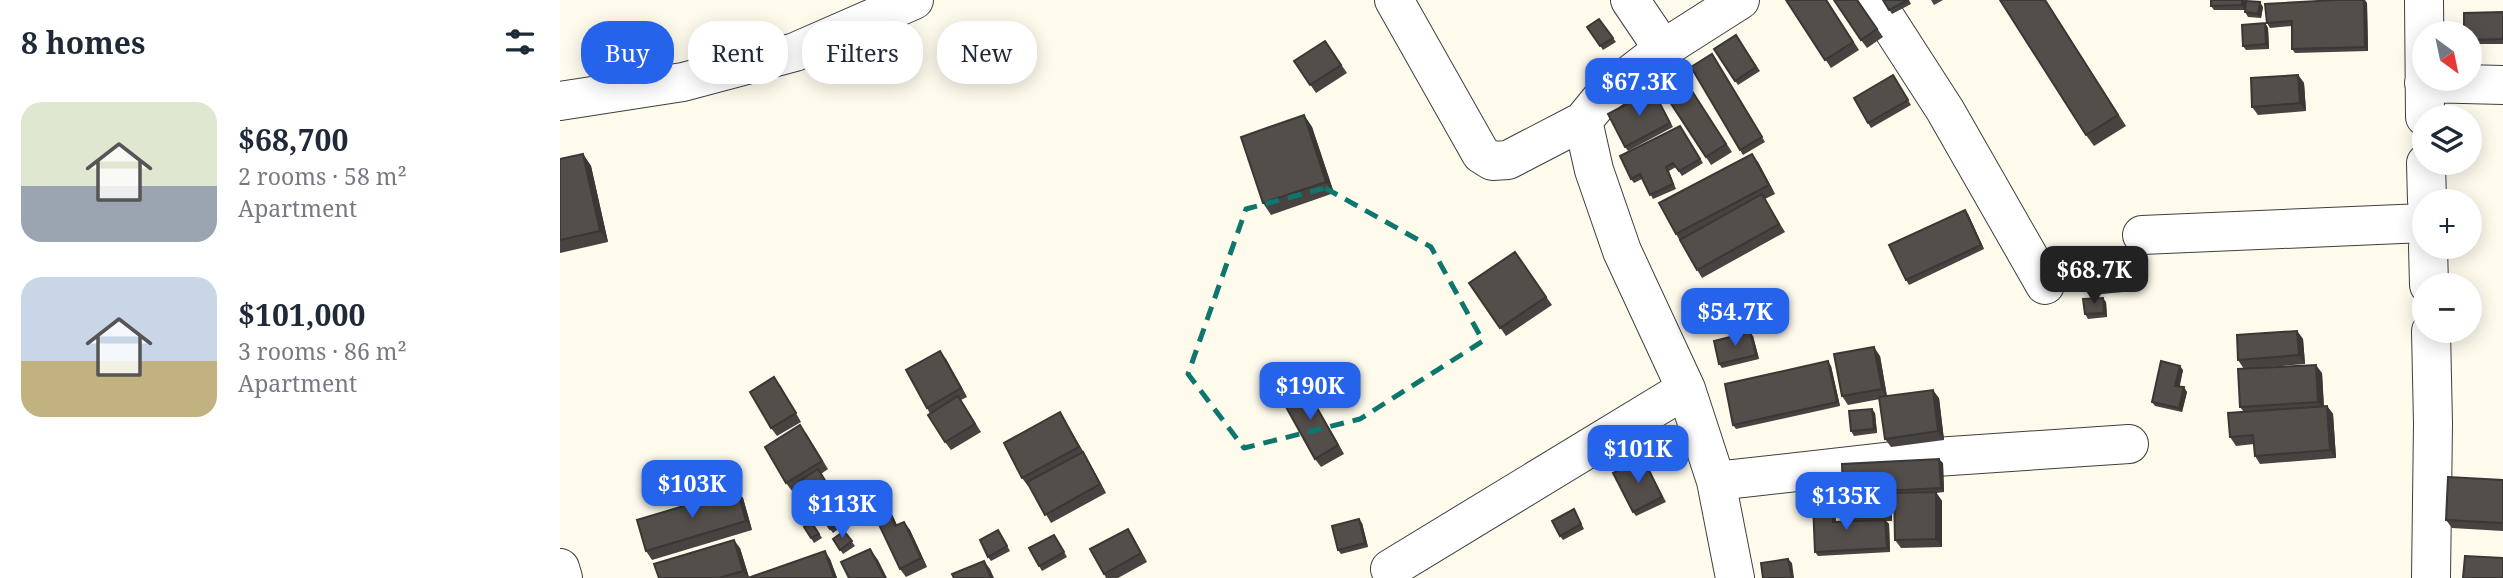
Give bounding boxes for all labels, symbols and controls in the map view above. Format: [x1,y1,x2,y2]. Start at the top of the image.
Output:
chip: Buy [581,21,674,84]
chip: Rent [688,21,788,84]
chip: Filters [802,21,923,84]
chip: New [937,21,1037,84]
north arrow [2412,21,2482,91]
map controls [2412,21,2482,343]
text: 8 homes [21,22,145,63]
icon: filters [501,23,539,61]
pin: $67.3K [1582,58,1696,118]
text: $67.3K [1601,65,1677,97]
button: layers [2412,105,2482,175]
text: $68,700 [238,119,349,160]
icon: home [77,130,161,214]
text: 2 rooms · 58 m² [238,160,407,192]
button: + [2412,189,2482,259]
text: Apartment [238,192,357,224]
pin: $68.7K [2037,246,2151,306]
text: $68.7K [2056,253,2132,285]
button: − [2412,273,2482,343]
pin: $54.7K [1678,288,1792,348]
text: $101,000 [238,294,365,335]
text: $54.7K [1697,295,1773,327]
icon: home [77,305,161,389]
text: 3 rooms · 86 m² [238,335,407,367]
pin: $190K [1261,362,1359,422]
text: Apartment [238,367,357,399]
text: $190K [1276,369,1344,401]
pin: $101K [1589,426,1687,485]
text: $101K [1604,432,1672,464]
pin: $103K [643,461,741,520]
text: $103K [658,467,726,499]
pin: $135K [1797,472,1895,532]
text: $135K [1812,479,1880,511]
pin: $113K [793,480,891,540]
text: $113K [808,487,876,519]

